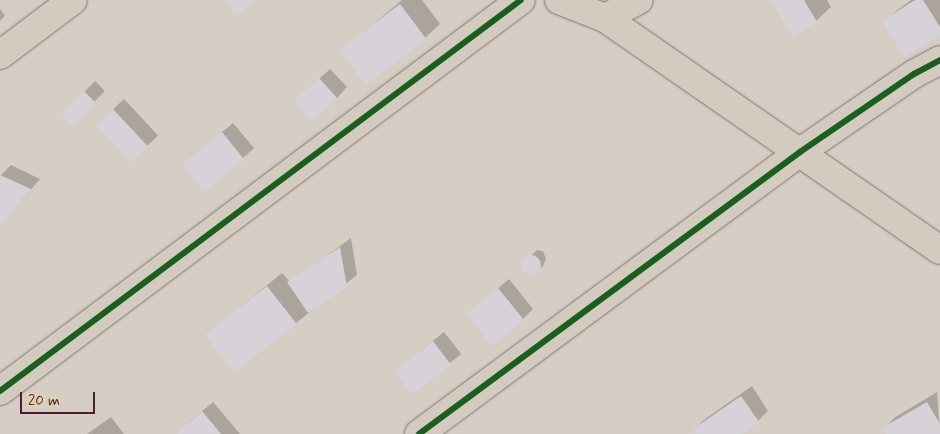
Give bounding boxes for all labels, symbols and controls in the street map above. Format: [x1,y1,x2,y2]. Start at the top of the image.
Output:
scale bar [22,382,98,414]
text: 20 m [28,391,60,411]

